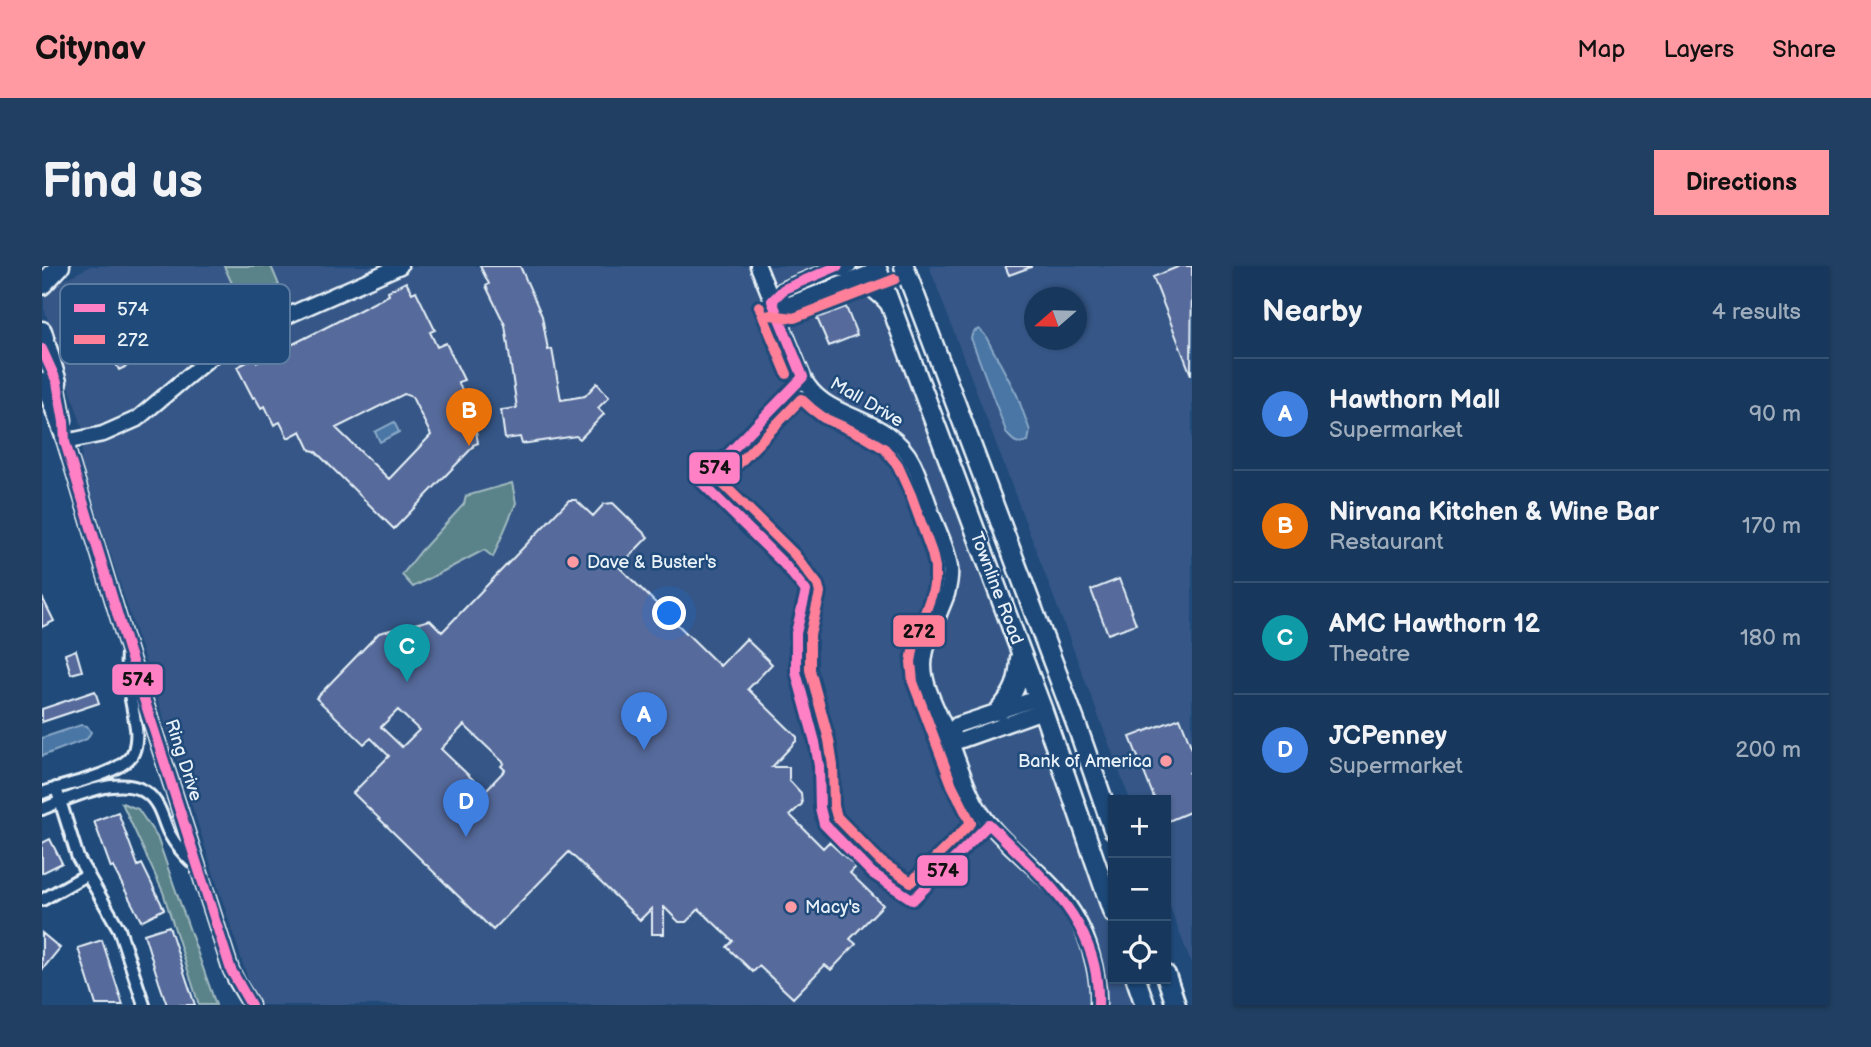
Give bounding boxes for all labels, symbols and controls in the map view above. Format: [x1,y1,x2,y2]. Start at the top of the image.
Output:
text: Citynav [35,29,146,69]
text: Map [1577,35,1625,64]
text: Layers [1663,35,1734,64]
text: Share [1772,35,1836,64]
button: Directions [1654,150,1829,215]
text: Find us [42,153,203,212]
legend [60,284,290,364]
north arrow [1024,287,1087,350]
text: Nearby [1262,294,1362,330]
text: 574 [117,298,149,321]
text: 4 results [1712,298,1801,326]
text: 272 [117,329,150,352]
street label: Mall Drive [826,373,907,432]
text: Hawthorn Mall [1329,385,1500,416]
pin: B [446,388,492,446]
text: A [1278,400,1292,428]
text: 90 m [1749,400,1801,428]
text: Supermarket [1329,416,1463,444]
line badge: 574 [688,451,741,485]
text: 574 [699,457,731,480]
text: Nirvana Kitchen & Wine Bar [1329,497,1659,528]
text: B [1277,512,1293,540]
text: 170 m [1742,512,1801,540]
text: Restaurant [1329,528,1443,556]
street label: Townline Road [965,529,1028,647]
place label: Dave & Buster's [587,552,717,573]
marker: Dave & Buster's [565,554,581,570]
your location [652,596,686,630]
text: AMC Hawthorn 12 [1329,609,1540,640]
line badge: 272 [892,614,946,648]
text: 272 [903,621,936,644]
pin: C [384,624,430,682]
text: C [1277,624,1293,652]
text: 180 m [1740,624,1801,652]
text: Theatre [1329,640,1410,668]
line badge: 574 [111,663,164,696]
text: 574 [122,669,154,692]
pin: A [621,692,667,750]
street label: Ring Drive [160,717,207,804]
text: JCPenney [1329,721,1447,752]
text: D [1277,736,1293,764]
text: 200 m [1735,736,1801,764]
place label: Bank of America [1018,751,1152,772]
text: Supermarket [1329,752,1463,780]
marker: Bank of America [1158,753,1174,769]
pin: D [443,779,489,837]
map controls [1108,795,1171,984]
button: + [1108,795,1171,858]
line badge: 574 [916,854,969,887]
button: − [1108,858,1171,921]
text: 574 [927,860,959,883]
place label: Macy's [805,897,860,918]
marker: Macy's [783,899,799,915]
button: locate [1108,921,1171,984]

